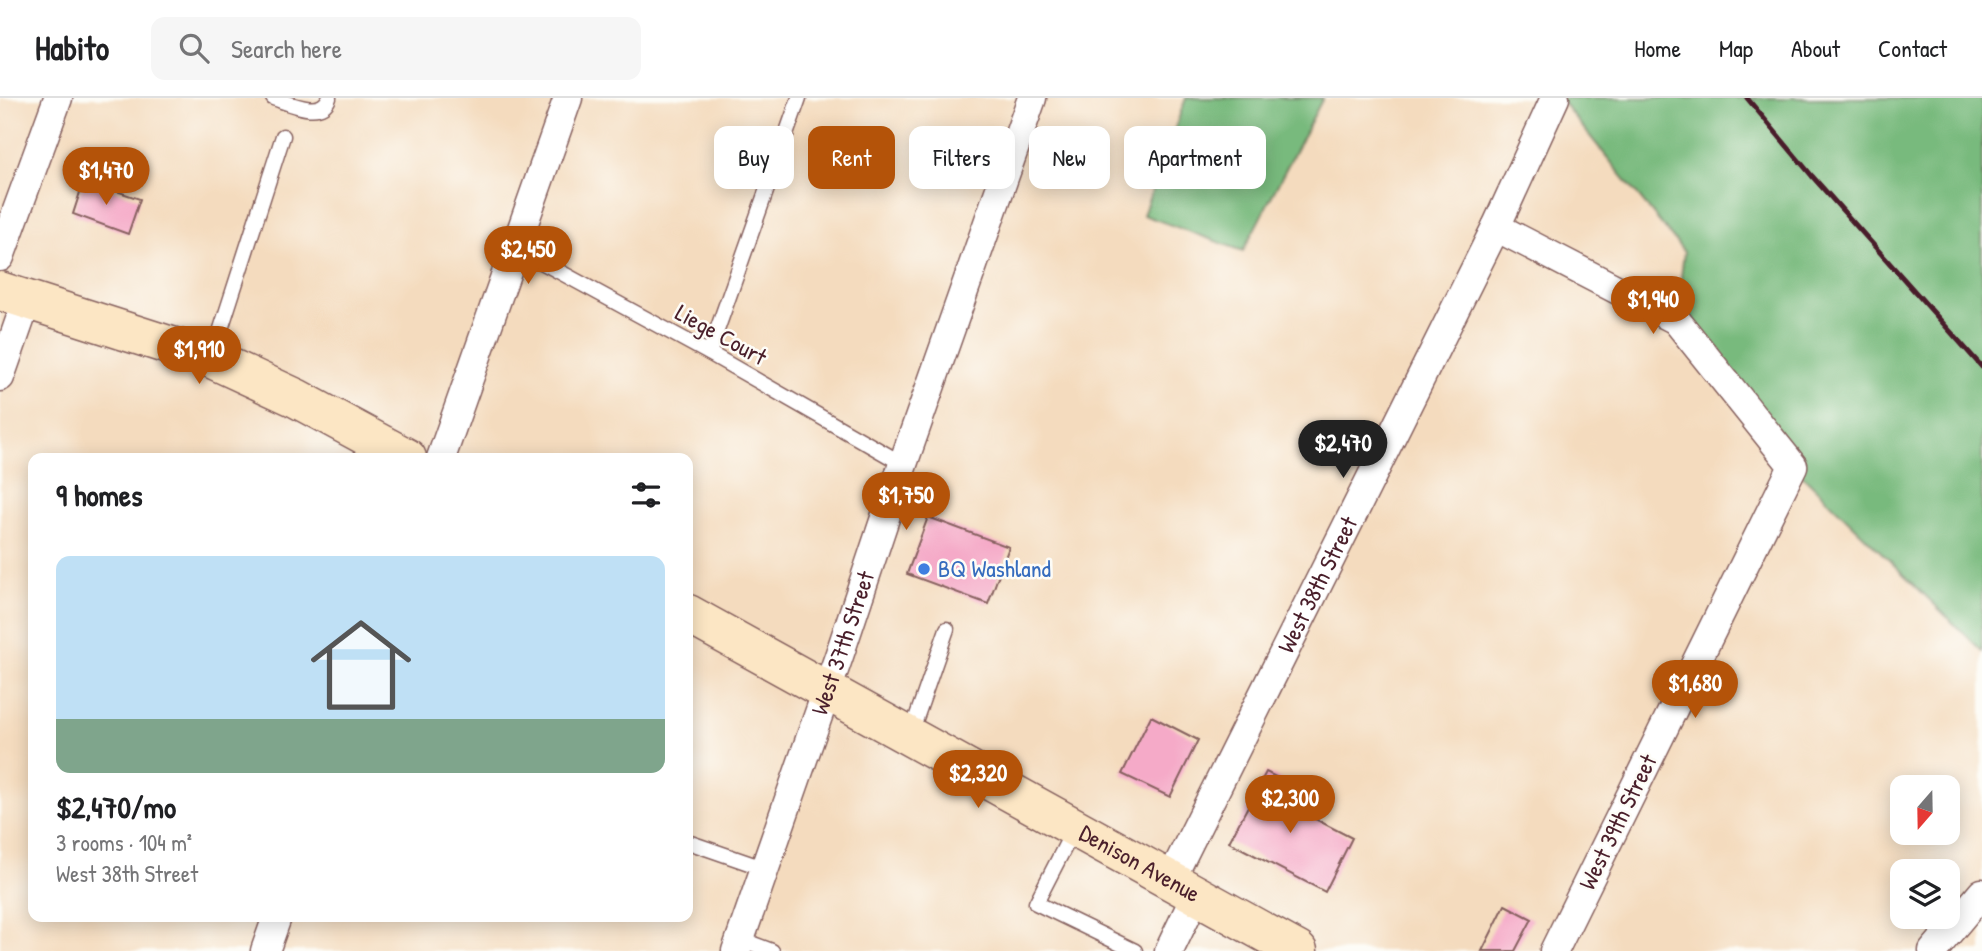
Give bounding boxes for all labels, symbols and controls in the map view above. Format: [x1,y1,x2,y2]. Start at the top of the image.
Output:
search box [151,17,641,80]
text: Habito [35,26,109,70]
icon: search [175,29,213,67]
text: Search here [231,31,342,66]
text: Home [1634,32,1681,64]
text: Map [1719,32,1753,64]
text: About [1791,32,1840,64]
text: Contact [1878,32,1947,64]
chip: Buy [714,126,794,189]
chip: Rent [808,126,895,189]
chip: Filters [909,126,1015,189]
chip: New [1029,126,1110,189]
chip: Apartment [1124,126,1266,189]
pin: $1,470 [49,148,163,207]
text: $1,470 [79,154,133,185]
pin: $2,450 [471,226,585,286]
text: $2,450 [500,233,556,264]
pin: $1,940 [1596,276,1710,336]
text: $1,940 [1627,283,1679,314]
street label: Liege Court [670,296,773,373]
pin: $1,910 [142,327,256,386]
text: $1,910 [173,333,225,364]
pin: $2,470 [1286,420,1400,480]
text: $2,470 [1314,427,1372,458]
pin: $1,750 [849,472,963,532]
text: 9 homes [56,475,143,515]
icon: filters [627,476,665,514]
text: $1,750 [878,479,934,510]
street label: West 38th Street [1269,510,1365,658]
place label: BQ Washland [938,552,1051,584]
marker: BQ Washland [916,561,932,577]
street label: West 37th Street [803,566,881,719]
icon: home [298,602,424,728]
pin: $1,680 [1638,660,1752,720]
text: $1,680 [1668,667,1722,698]
street label: West 39th Street [1571,748,1664,894]
pin: $2,320 [921,750,1035,810]
text: $2,320 [949,757,1007,788]
north arrow [1890,775,1960,845]
map controls [1890,775,1960,929]
pin: $2,300 [1233,776,1347,835]
text: $2,300 [1261,782,1319,813]
text: $2,470/mo [56,787,176,827]
street label: Denison Avenue [1074,816,1207,909]
text: 3 rooms · 104 m² [56,827,192,858]
text: West 38th Street [56,858,198,889]
button: layers [1890,859,1960,929]

